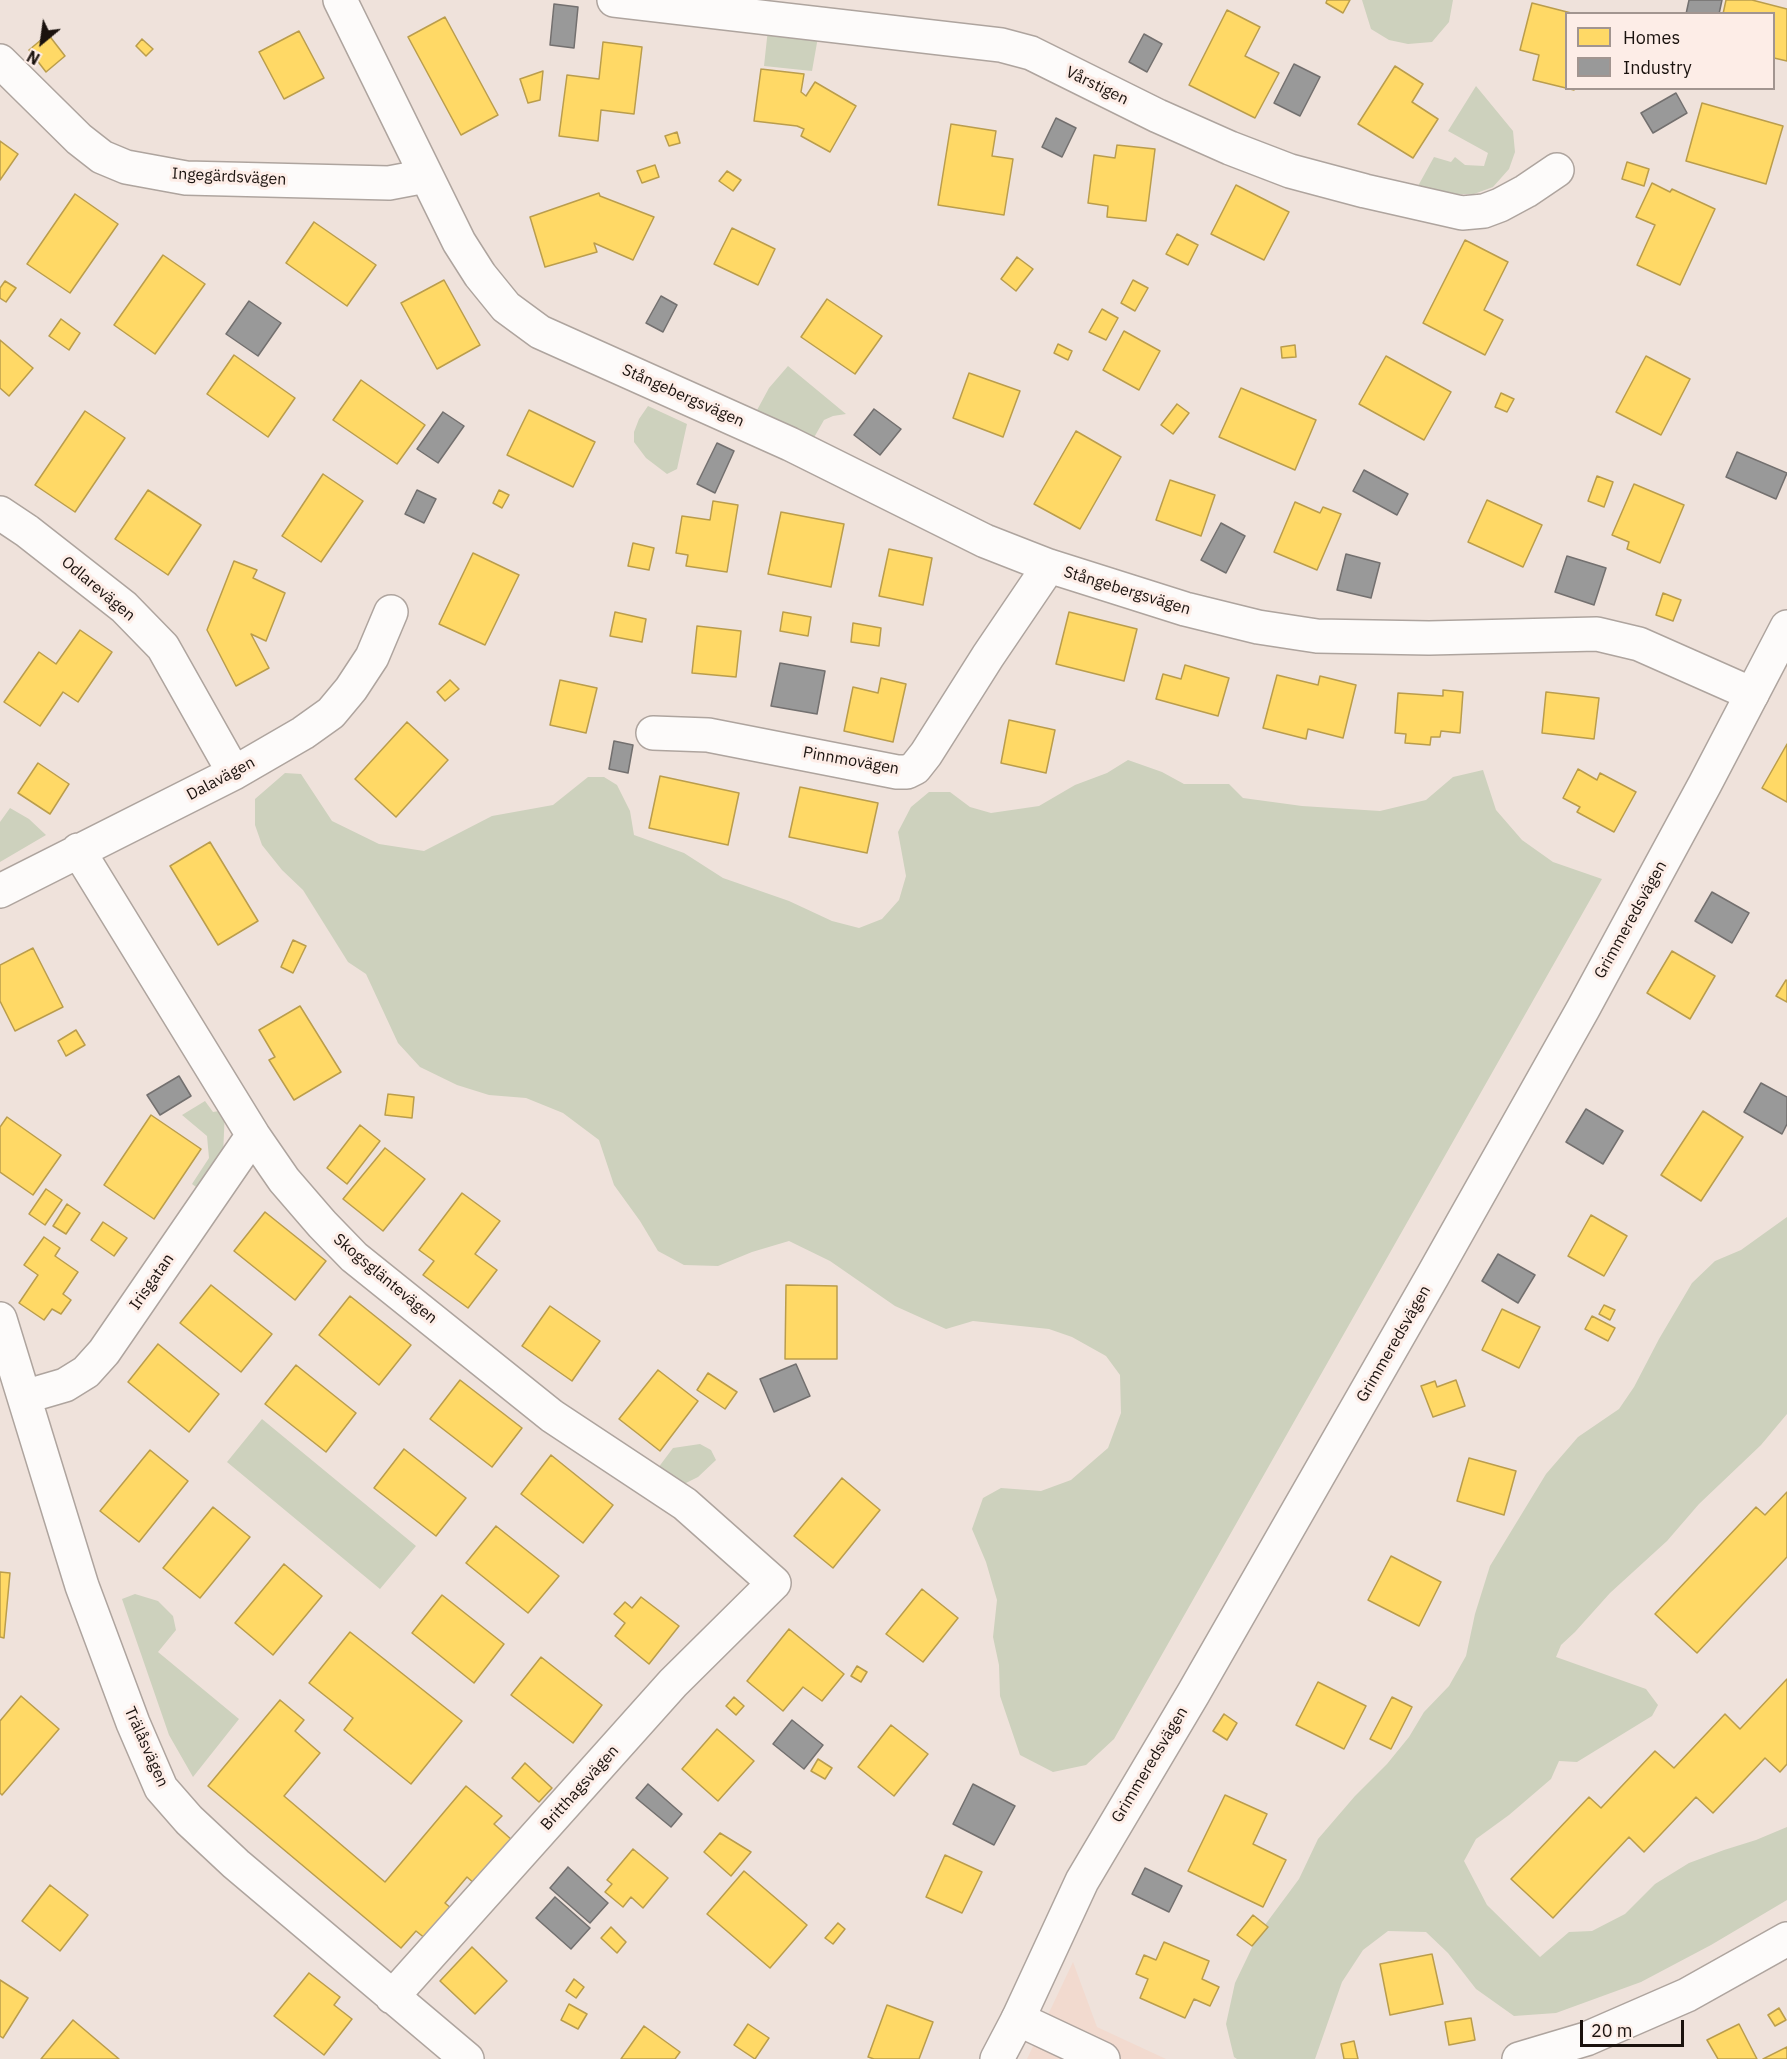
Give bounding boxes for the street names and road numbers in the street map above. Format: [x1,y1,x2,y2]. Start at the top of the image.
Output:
street label: Vårstigen [1063,63,1131,109]
street label: Ingegärdsvägen [171,164,287,190]
street label: Stångebergsvägen [619,360,747,432]
street label: Odlarevägen [57,553,139,625]
street label: Stångebergsvägen [1061,563,1193,619]
street label: Pinnmovägen [801,743,901,779]
street label: Dalavägen [184,753,258,805]
street label: Grimmeredsvägen [1591,858,1671,982]
street label: Skogsgläntevägen [329,1230,441,1328]
street label: Irisgatan [126,1250,178,1314]
street label: Grimmeredsvägen [1353,1282,1435,1406]
street label: Trälåsvägen [120,1704,172,1790]
street label: Grimmeredsvägen [1108,1704,1192,1826]
street label: Britthagsvägen [537,1742,623,1834]

